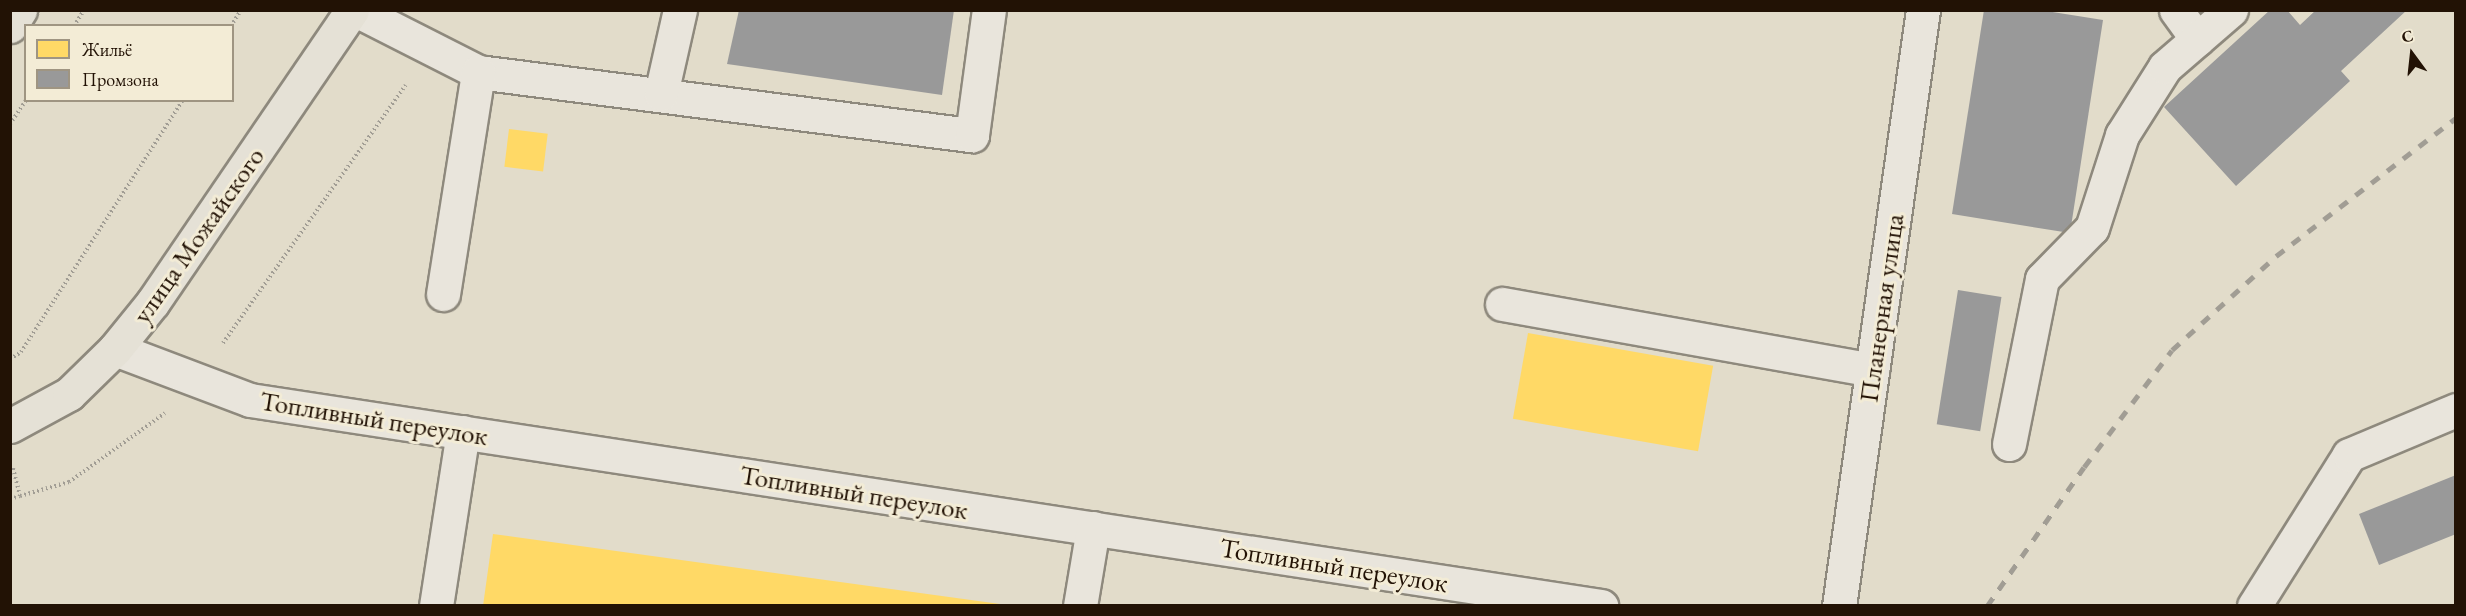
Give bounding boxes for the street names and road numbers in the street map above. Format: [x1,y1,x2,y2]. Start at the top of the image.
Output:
street label: улица Можайского [125,141,271,329]
street label: Планерная улица [1852,212,1910,404]
street label: Топливный переулок [258,384,490,452]
street label: Топливный переулок [738,458,970,526]
street label: Топливный переулок [1218,531,1450,599]

